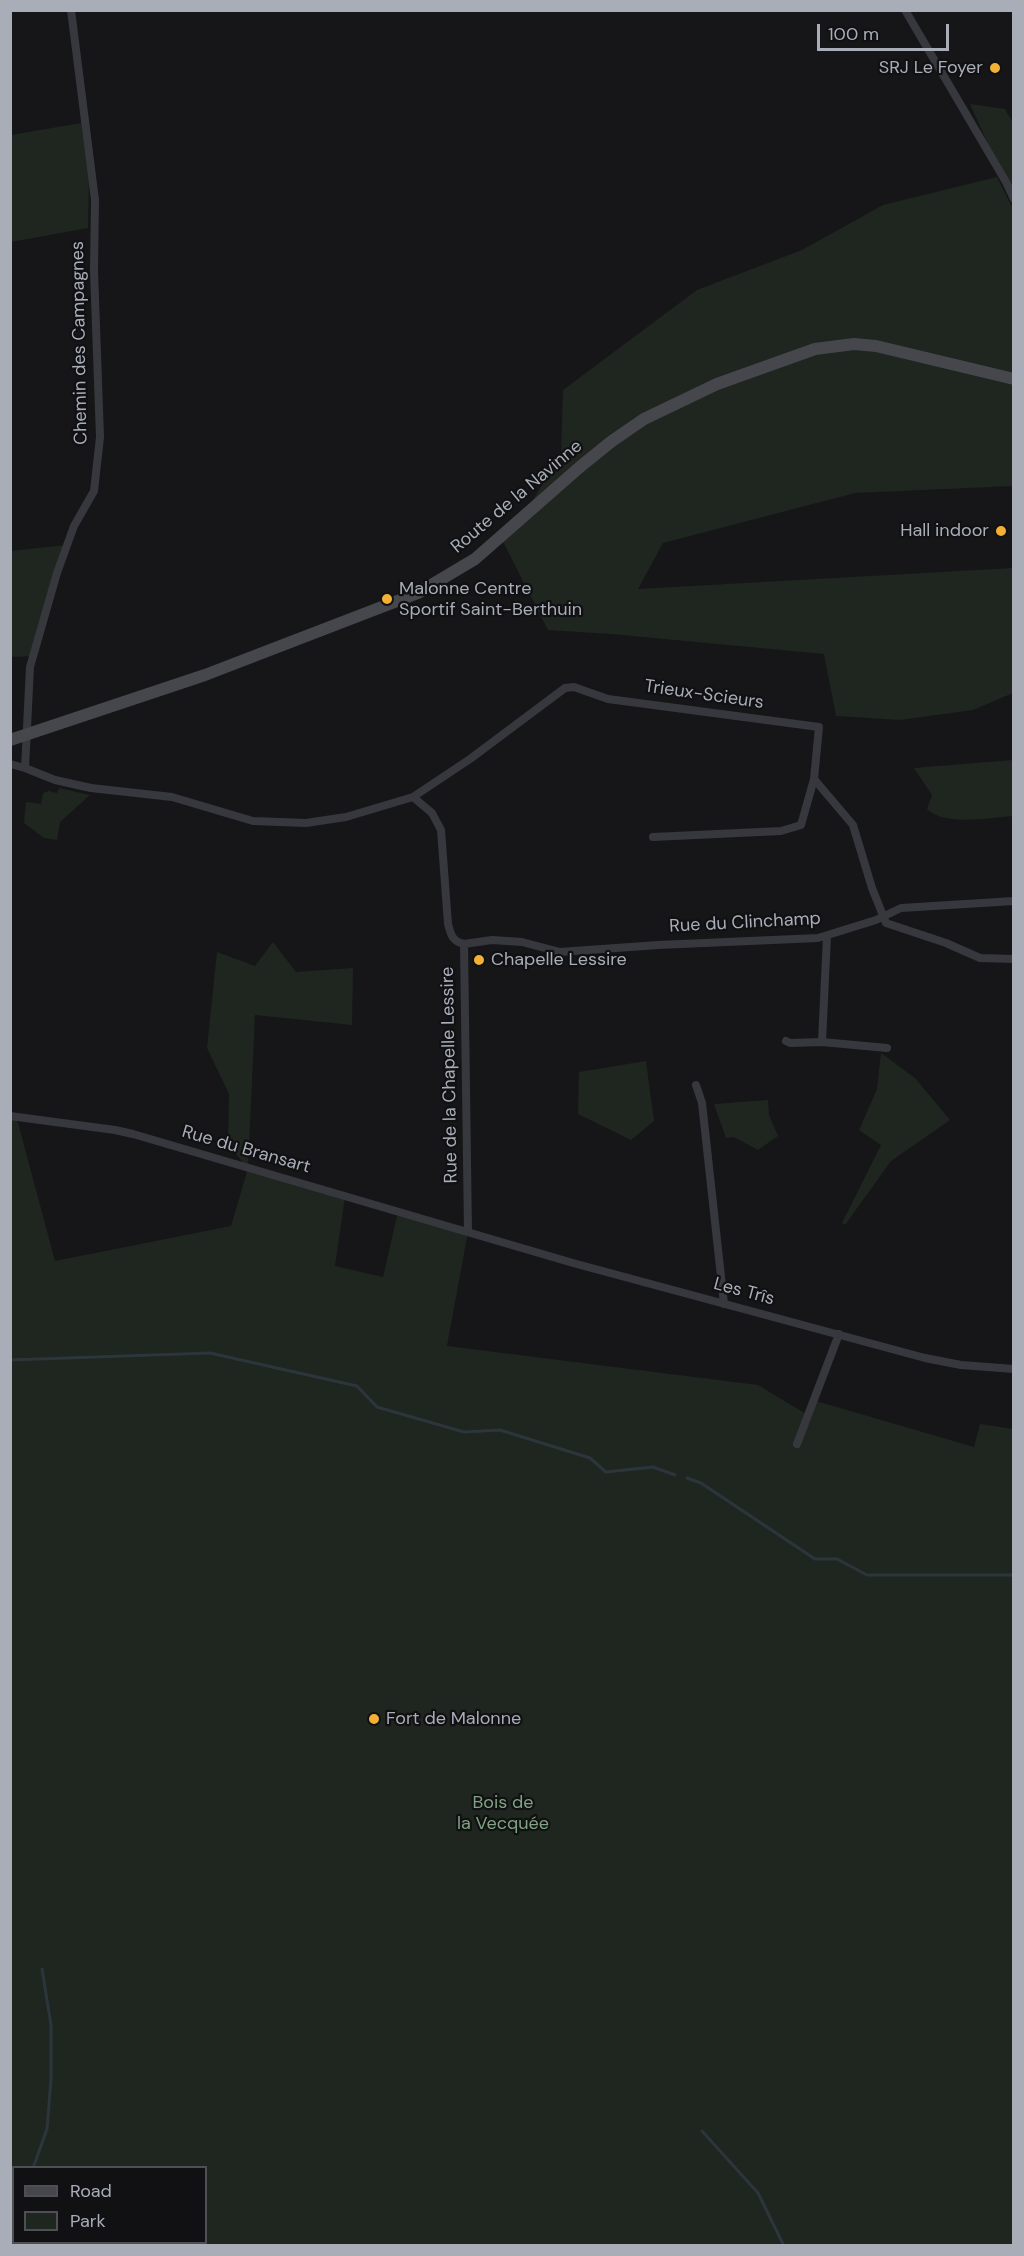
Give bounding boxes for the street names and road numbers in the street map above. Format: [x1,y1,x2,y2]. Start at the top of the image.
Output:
street label: Chemin des Campagnes [67,241,93,445]
street label: Route de la Navinne [447,436,587,558]
street label: Trieux-Scieurs [643,676,765,714]
street label: Rue du Clinchamp [669,908,821,938]
street label: Rue de la Chapelle Lessire [437,966,463,1184]
street label: Rue du Bransart [179,1121,313,1179]
street label: Les Trîs [711,1274,777,1310]

